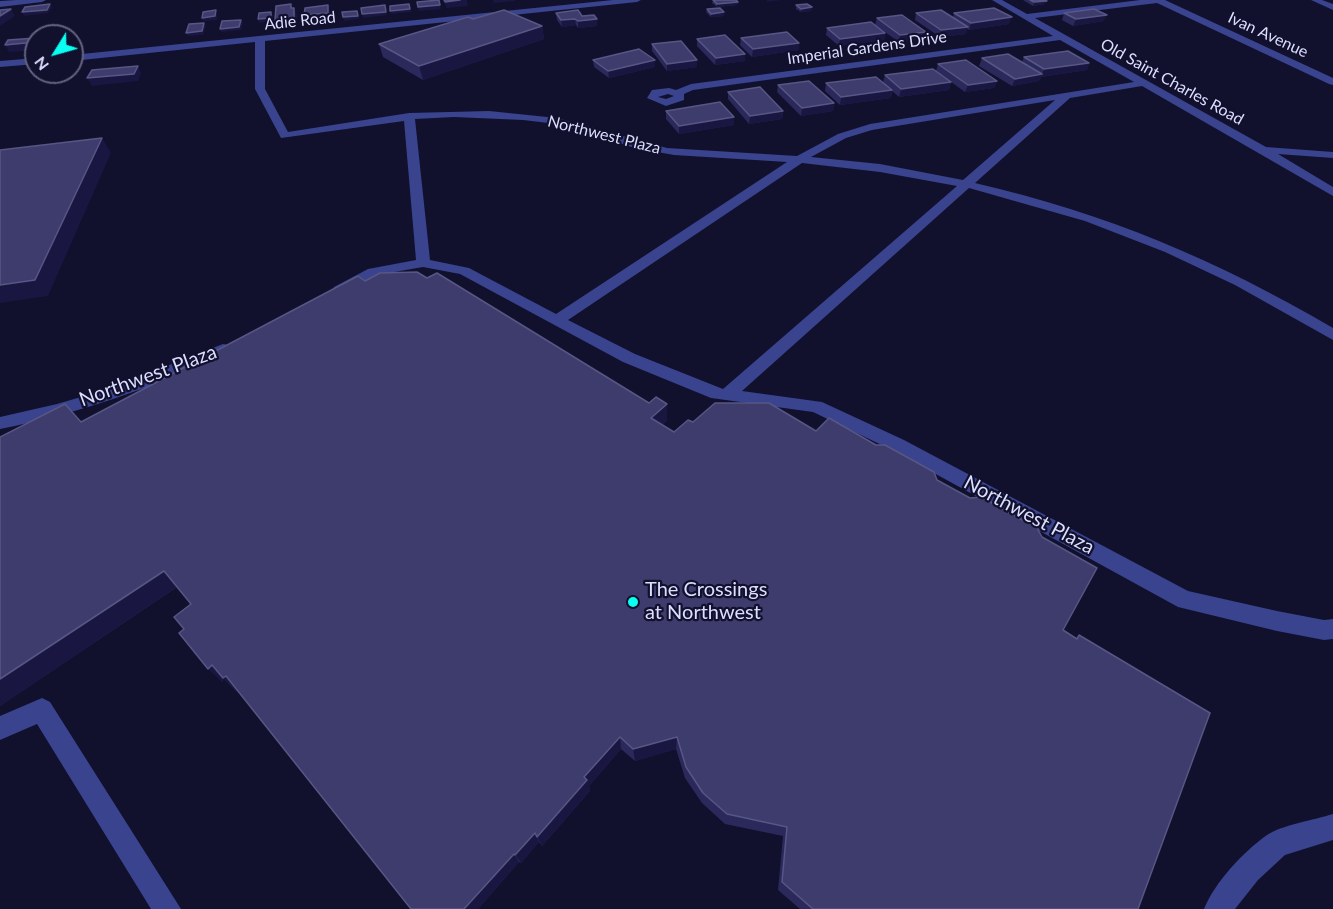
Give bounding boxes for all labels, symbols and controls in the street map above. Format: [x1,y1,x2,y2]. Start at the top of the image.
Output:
street label: Adie Road [263,8,337,34]
street label: Ivan Avenue [1225,8,1311,62]
north arrow [24,24,84,84]
street label: Imperial Gardens Drive [786,27,948,69]
street label: Old Saint Charles Road [1097,35,1247,129]
text: N [30,53,52,75]
street label: Northwest Plaza [546,112,662,158]
street label: Northwest Plaza [76,340,220,412]
street label: Northwest Plaza [960,470,1098,560]
place label: The Crossings at Northwest [645,578,767,625]
marker: The Crossings at Northwest [626,595,640,609]

